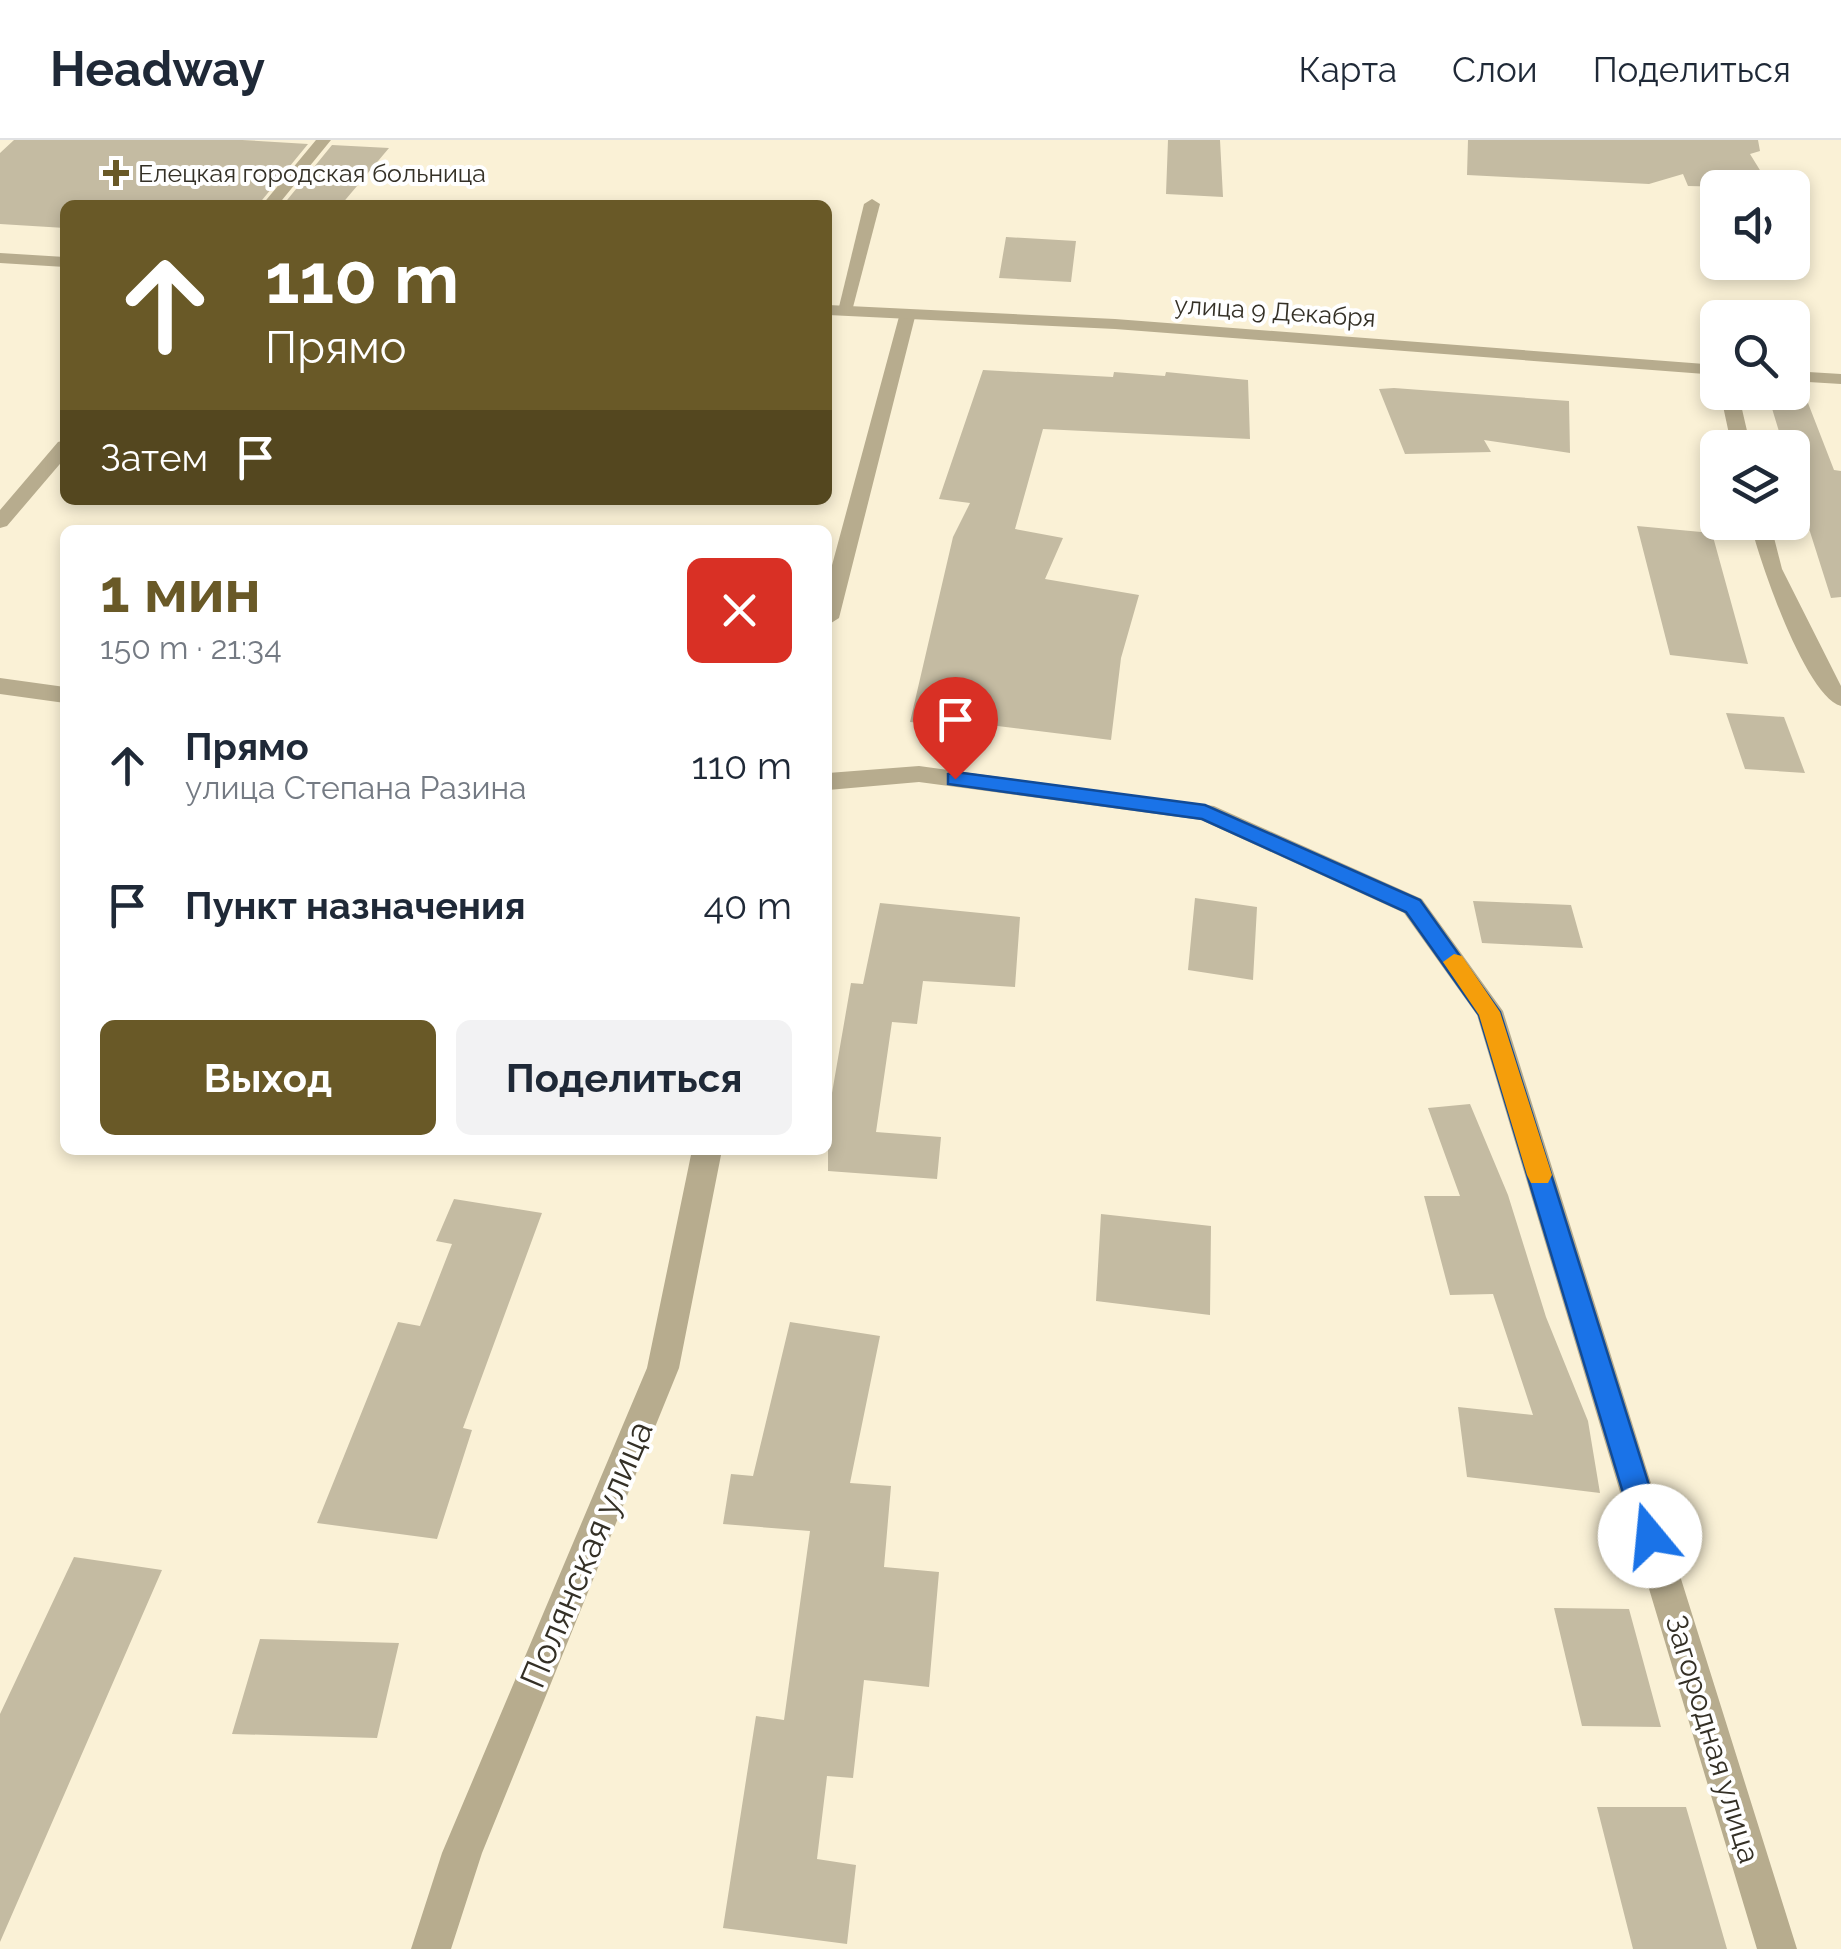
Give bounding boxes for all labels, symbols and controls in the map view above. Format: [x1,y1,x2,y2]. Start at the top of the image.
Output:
text: Headway [50,41,265,97]
text: Карта [1299,49,1397,90]
text: Слои [1452,49,1538,90]
text: Поделиться [1593,49,1791,90]
place label: Елецкая городская больница [138,158,486,188]
marker: Елецкая городская больница [103,160,129,186]
map controls [1700,170,1810,540]
button: sound [1700,170,1810,280]
text: 110 m [265,237,459,319]
icon: ahead [100,240,230,370]
street label: улица 9 Декабря [1173,289,1377,333]
button: search [1700,300,1810,410]
text: Прямо [265,321,407,374]
icon: arrive [228,430,283,485]
button: layers [1700,430,1810,540]
text: Затем [100,435,208,480]
text: 1 мин [100,556,261,626]
button: close [687,558,792,663]
text: 150 m · 21:34 [100,629,282,666]
pin [913,677,998,780]
icon: arrive [928,692,983,747]
text: Прямо [185,724,309,769]
icon: ahead [100,738,155,793]
text: 110 m [692,743,792,788]
text: улица Степана Разина [185,769,527,806]
icon: arrive [100,878,155,933]
text: Пункт назначения [185,883,526,928]
text: 40 m [703,883,792,928]
button: Выход [100,1020,436,1135]
button: Поделиться [456,1020,792,1135]
street label: Полянская улица [511,1414,661,1694]
position arrow [1598,1484,1702,1588]
street label: Загородная улица [1659,1611,1767,1867]

